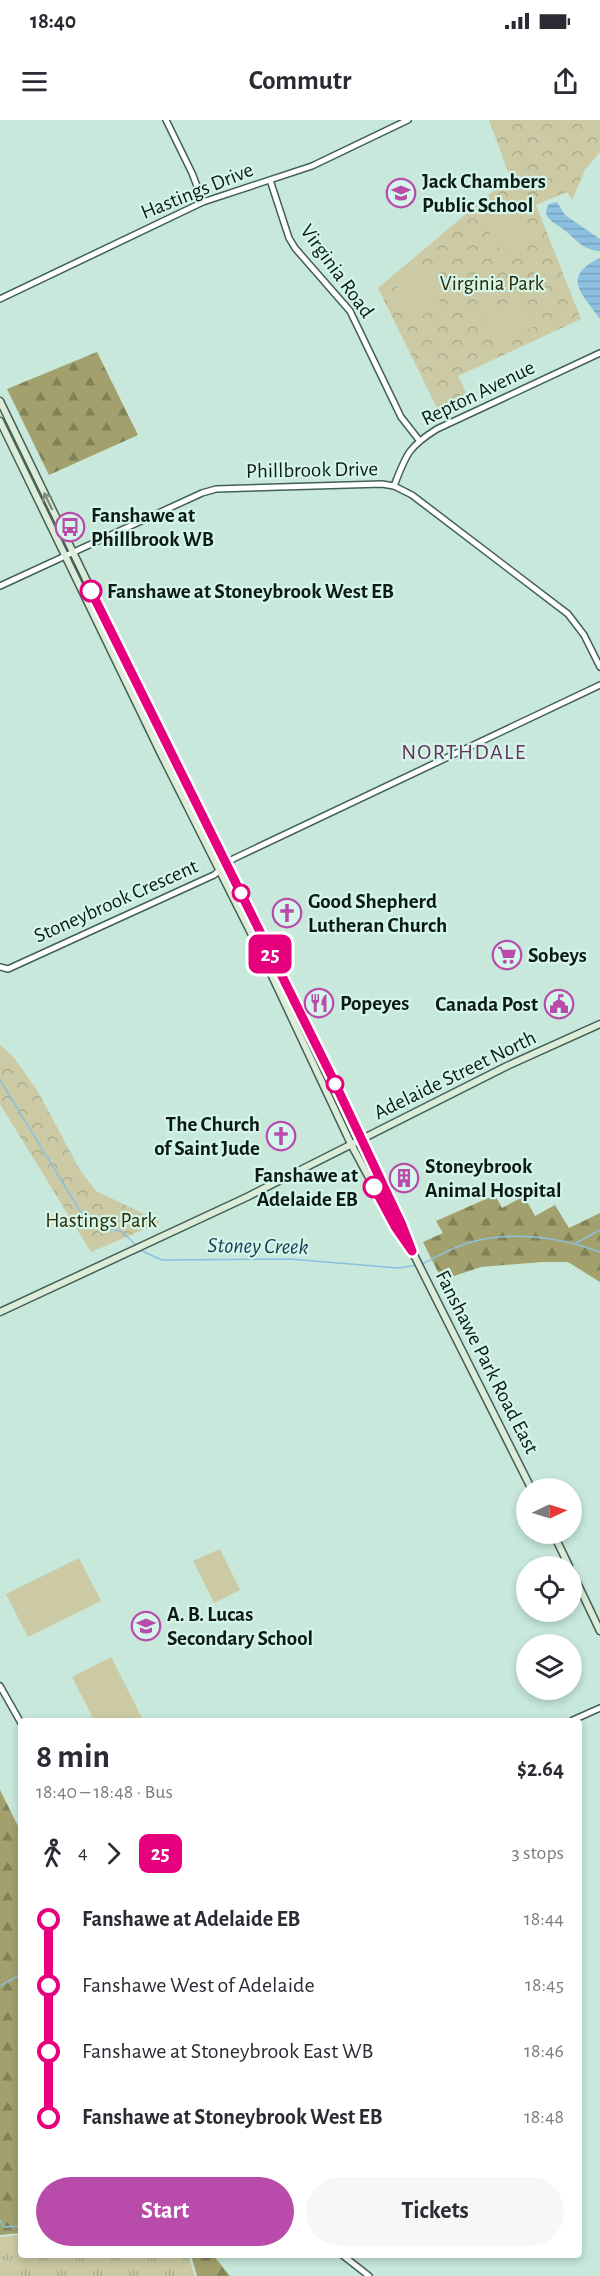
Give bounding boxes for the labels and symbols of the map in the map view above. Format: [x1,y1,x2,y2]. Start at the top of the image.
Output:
street label: Hastings Drive [138,159,256,223]
place label: Jack Chambers Public School [422,171,546,216]
school or university icon: Jack Chambers Public School [385,177,417,209]
street label: Virginia Road [296,220,378,322]
park label: Virginia Park [440,273,545,294]
street label: Repton Avenue [418,357,538,429]
street label: Phillbrook Drive [246,458,378,482]
one-way arrow [41,492,53,510]
place label: Fanshawe at Phillbrook WB [91,505,214,550]
bus stop icon: Fanshawe at Phillbrook WB [54,511,86,543]
marker: Fanshawe at Stoneybrook West EB [80,580,102,602]
place label: Fanshawe at Stoneybrook West EB [107,581,394,602]
district label: NORTHDALE [401,741,527,763]
street label: Stoneybrook Crescent [31,855,201,947]
unlabelled marker [232,884,250,902]
place label: Good Shepherd Lutheran Church [308,891,447,936]
church icon: Good Shepherd Lutheran Church [271,897,303,929]
line badge: 25 [243,934,297,974]
supermarket icon: Sobeys [491,939,523,971]
place label: Sobeys [528,945,587,966]
restaurant icon: Popeyes [303,987,335,1019]
public building icon: Canada Post [543,988,575,1020]
place label: Popeyes [340,993,409,1014]
place label: Canada Post [435,994,538,1015]
street label: Adelaide Street North [371,1027,539,1123]
unlabelled marker [326,1075,344,1093]
place label: The Church of Saint Jude [154,1114,260,1159]
church icon: The Church of Saint Jude [265,1120,297,1152]
place label: Stoneybrook Animal Hospital [425,1156,562,1201]
building icon: Stoneybrook Animal Hospital [388,1162,420,1194]
place label: Fanshawe at Adelaide EB [254,1165,358,1210]
marker: Fanshawe at Adelaide EB [363,1176,385,1198]
park label: Hastings Park [45,1210,157,1231]
water label: Stoney Creek [207,1234,309,1258]
street label: Fanshawe Park Road East [432,1267,543,1457]
north arrow [516,1478,582,1544]
place label: A. B. Lucas Secondary School [167,1604,313,1649]
school or university icon: A. B. Lucas Secondary School [130,1610,162,1642]

